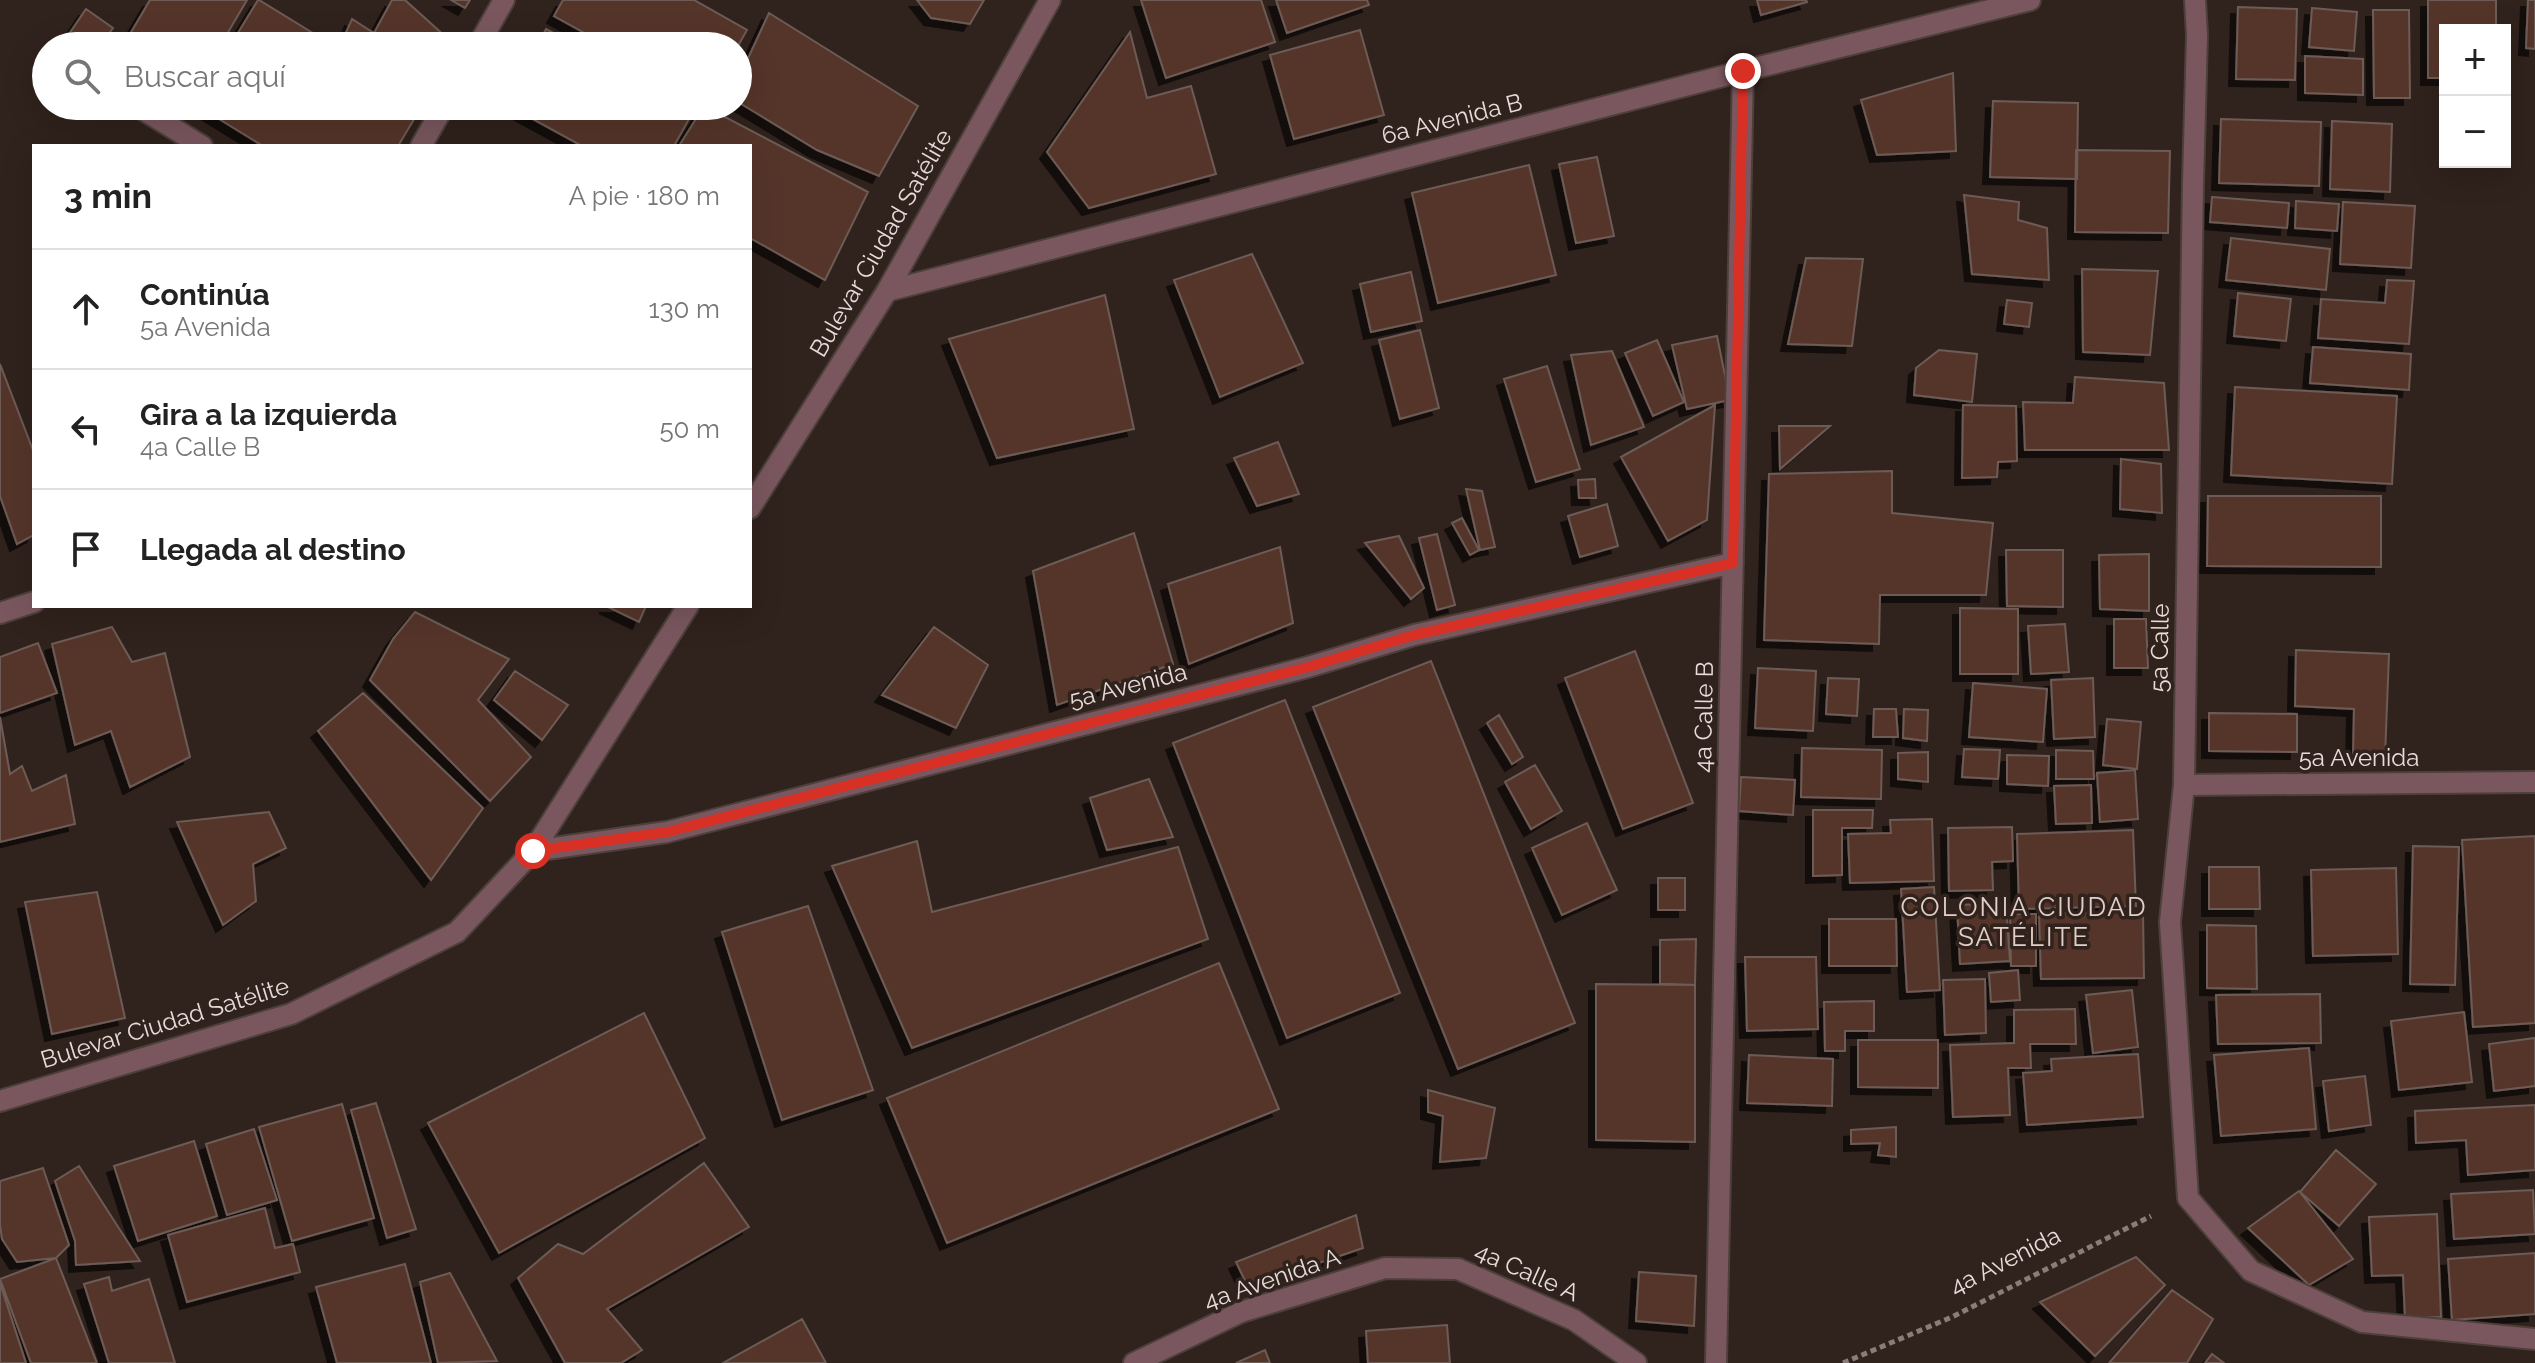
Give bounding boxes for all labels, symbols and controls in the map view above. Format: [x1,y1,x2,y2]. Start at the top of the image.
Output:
map controls [2439,24,2511,168]
button: + [2439,24,2511,96]
search box [32,32,752,120]
route end [1725,53,1761,89]
icon: search [60,54,104,98]
text: Buscar aquí [124,59,286,94]
street label: 6a Avenida B [1378,87,1525,150]
button: − [2439,96,2511,168]
street label: Bulevar Ciudad Satélite [803,124,958,362]
text: 3 min [64,176,152,216]
text: A pie · 180 m [568,181,720,211]
text: Continúa [140,277,270,312]
icon: ahead [64,287,108,331]
text: 130 m [649,294,720,324]
text: 5a Avenida [140,312,271,342]
text: Gira a la izquierda [140,397,397,432]
icon: left [64,407,108,451]
text: 50 m [659,414,720,444]
text: 4a Calle B [140,432,260,462]
icon: arrive [64,527,108,571]
text: Llegada al destino [140,532,406,567]
street label: 5a Calle [2144,603,2175,693]
street label: 5a Avenida [1066,657,1190,714]
street label: 4a Calle B [1688,661,1719,773]
street label: 5a Avenida [2299,743,2419,772]
route start [515,833,551,869]
district label: COLONIA CIUDAD SATÉLITE [1900,892,2148,952]
street label: Bulevar Ciudad Satélite [37,971,293,1074]
street label: 4a Avenida [1944,1220,2065,1301]
street label: 4a Calle A [1471,1236,1584,1307]
street label: 4a Avenida A [1200,1242,1344,1315]

